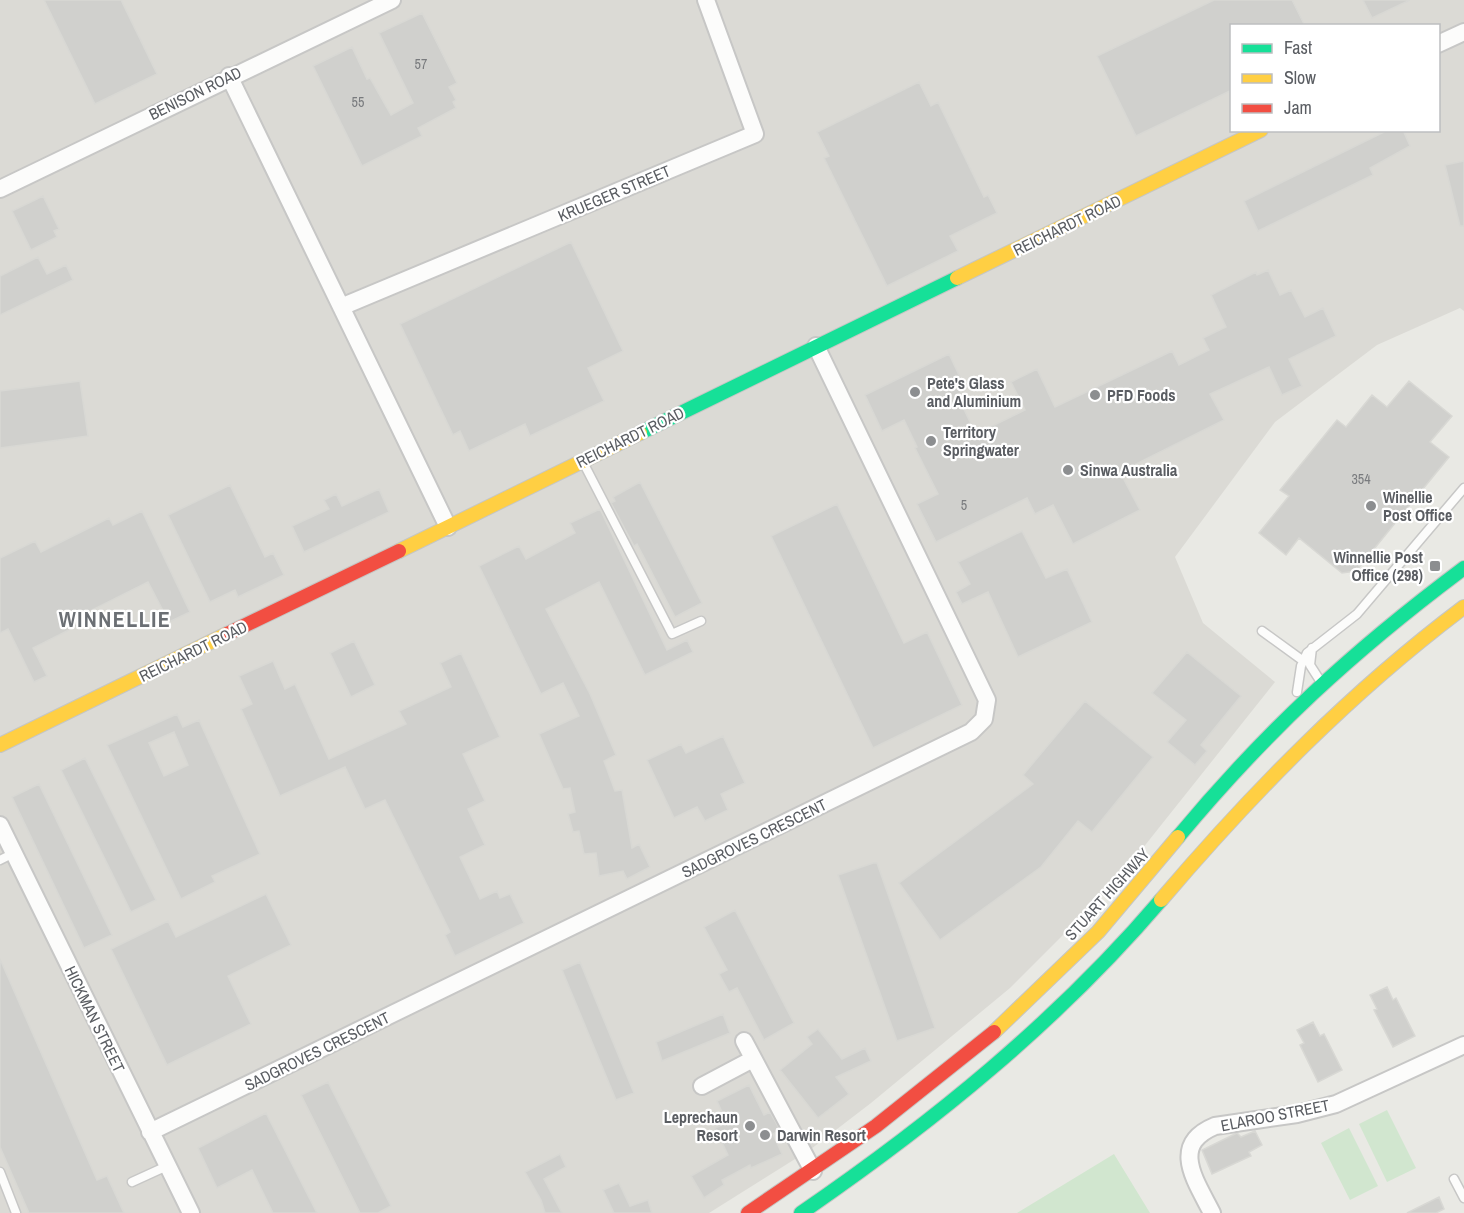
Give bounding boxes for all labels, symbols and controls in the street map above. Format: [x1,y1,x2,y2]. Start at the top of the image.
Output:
legend [1230,24,1440,132]
text: Fast [1284,35,1312,60]
house number: 57 [415,55,427,73]
street label: BENISON ROAD [145,61,245,125]
text: Slow [1284,65,1316,90]
house number: 55 [352,93,364,111]
text: Jam [1284,95,1312,120]
street label: KRUEGER STREET [554,159,674,227]
street label: REICHARDT ROAD [1009,189,1125,261]
place label: Pete's Glass and Aluminium [927,372,1021,412]
place label: PFD Foods [1107,384,1176,406]
marker: Pete's Glass and Aluminium [908,385,922,399]
marker: PFD Foods [1088,388,1102,402]
street label: REICHARDT ROAD [572,401,688,473]
place label: Territory Springwater [943,421,1020,461]
marker: Territory Springwater [924,434,938,448]
place label: Sinwa Australia [1080,459,1178,481]
marker: Sinwa Australia [1061,463,1075,477]
house number: 354 [1351,470,1371,488]
place label: Winellie Post Office [1383,486,1452,526]
house number: 5 [961,496,967,514]
marker: Winellie Post Office [1364,499,1378,513]
place label: Winnellie Post Office (298) [1333,546,1424,586]
marker: Winnellie Post Office (298) [1428,559,1442,573]
district label: WINNELLIE [59,604,171,634]
street label: REICHARDT ROAD [135,615,251,687]
street label: SADGROVES CRESCENT [678,793,830,883]
street label: STUART HIGHWAY [1060,843,1154,945]
street label: HICKMAN STREET [60,962,130,1076]
street label: SADGROVES CRESCENT [241,1006,393,1096]
street label: ELAROO STREET [1219,1094,1331,1136]
place label: Leprechaun Resort [664,1106,739,1146]
marker: Leprechaun Resort [743,1119,757,1133]
place label: Darwin Resort [777,1124,867,1146]
marker: Darwin Resort [758,1128,772,1142]

